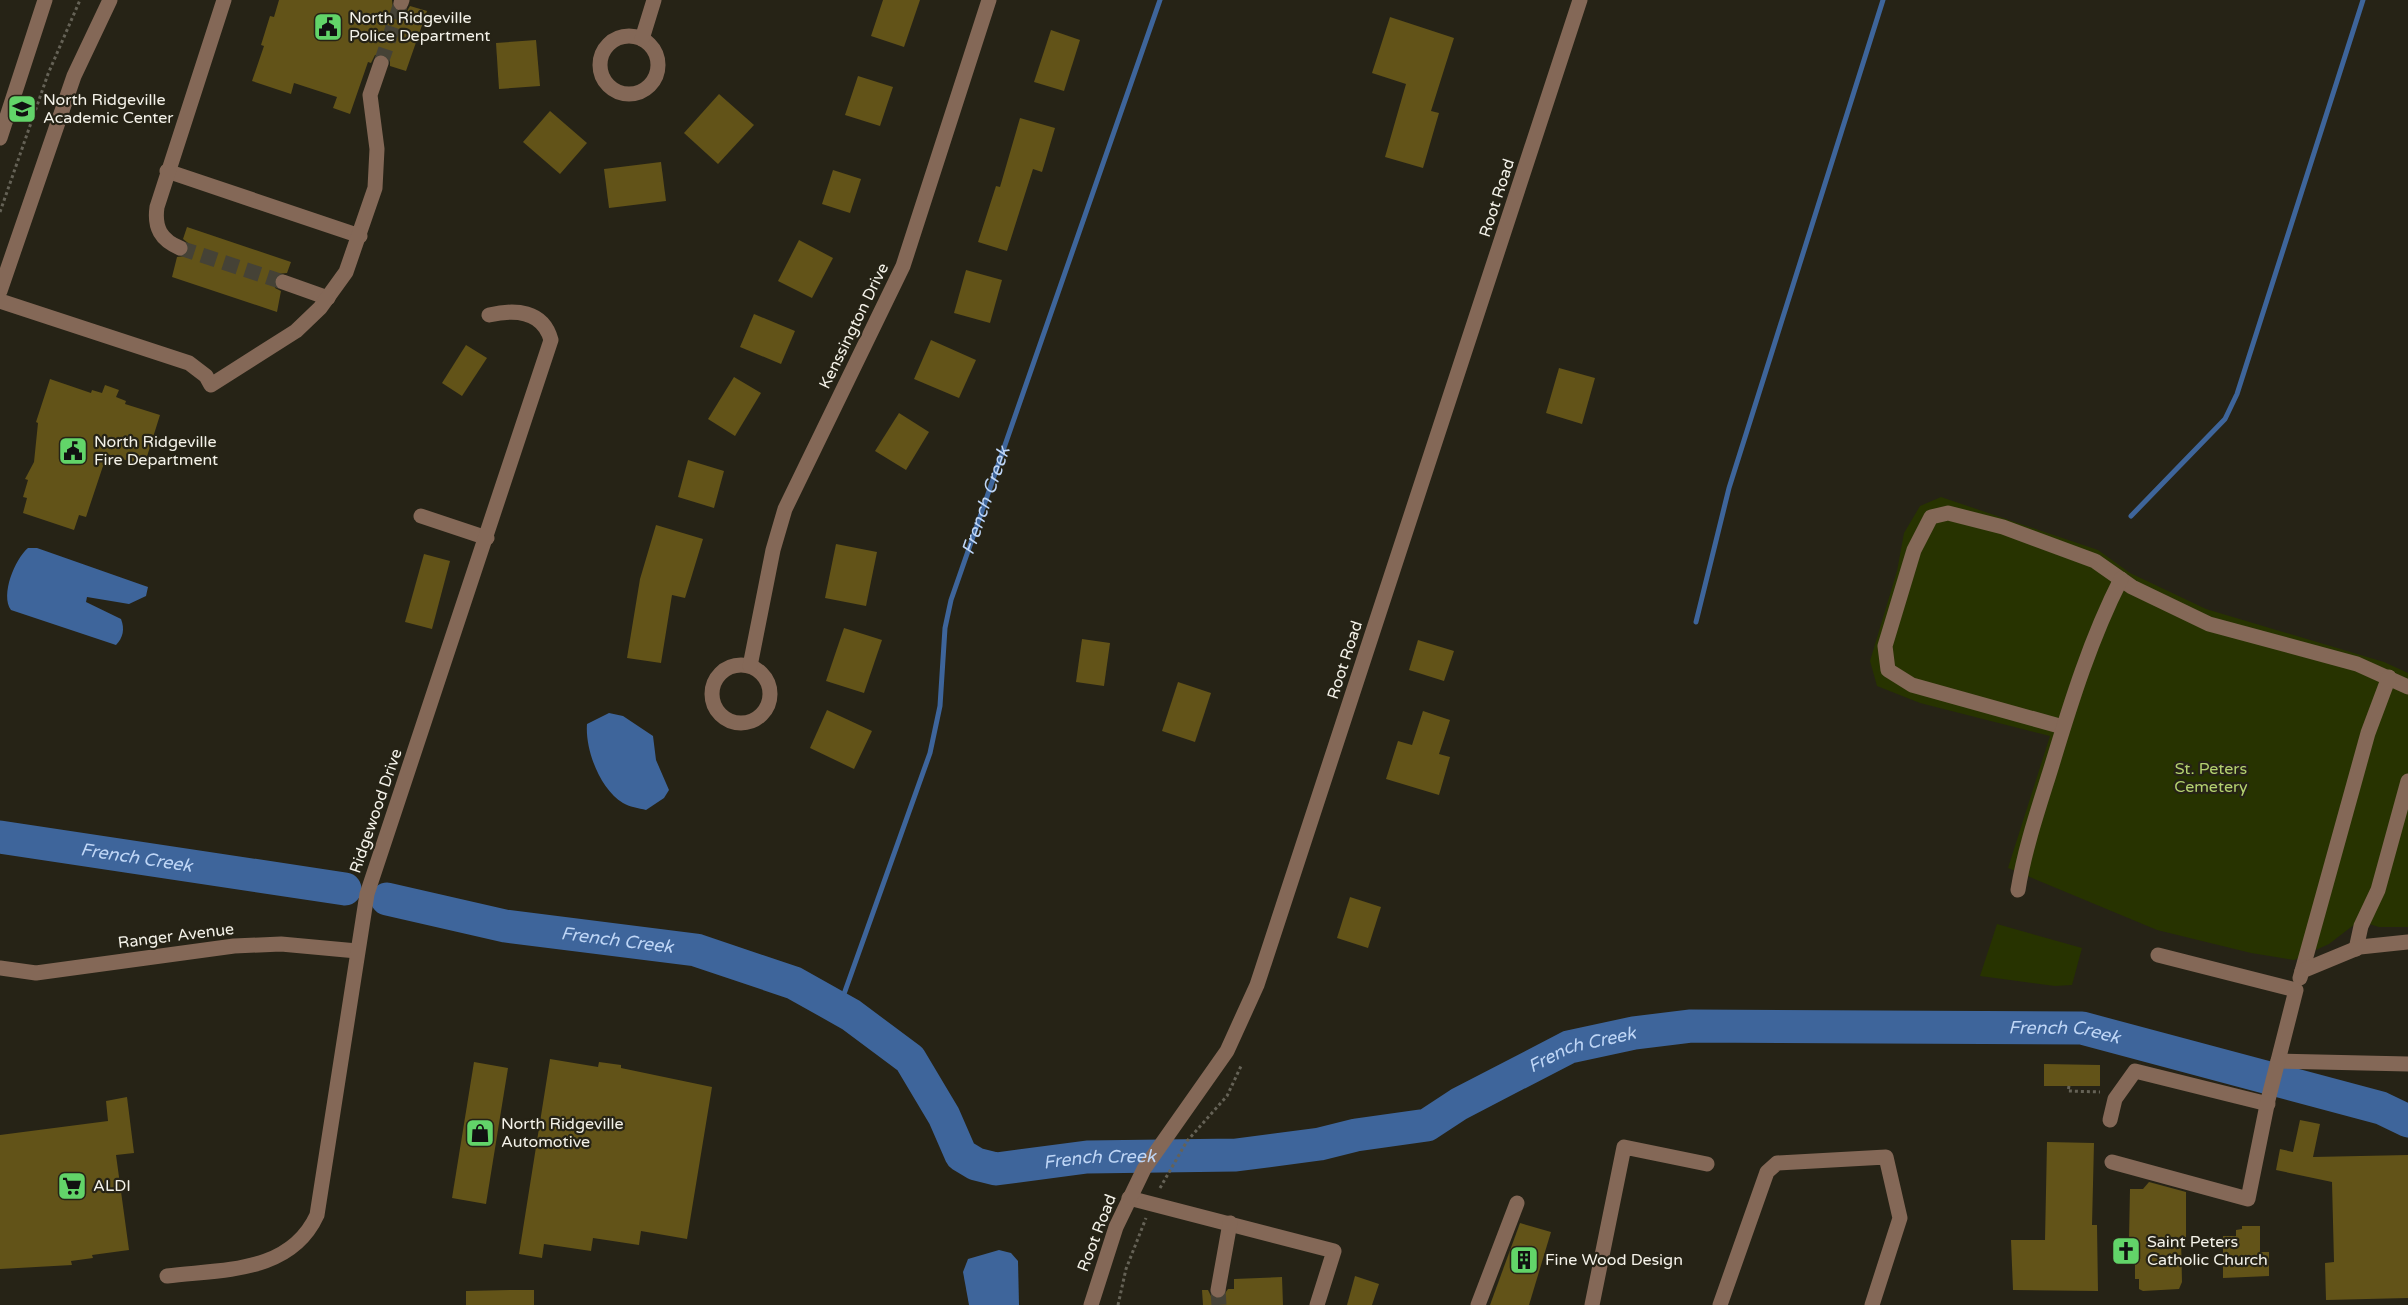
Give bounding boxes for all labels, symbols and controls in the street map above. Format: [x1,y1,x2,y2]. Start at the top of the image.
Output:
place label: North Ridgeville Police Department [349,8,490,46]
public building icon: North Ridgeville Police Department [312,11,344,43]
place label: North Ridgeville Academic Center [43,90,174,128]
school or university icon: North Ridgeville Academic Center [6,93,38,125]
street label: Root Road [1475,156,1519,240]
street label: Kenssington Drive [815,260,893,392]
place label: North Ridgeville Fire Department [94,432,218,470]
public building icon: North Ridgeville Fire Department [57,435,89,467]
water label: French Creek [957,442,1015,557]
street label: Root Road [1323,618,1367,702]
street label: Ridgewood Drive [345,746,407,876]
park label: St. Peters Cemetery [2174,759,2248,797]
water label: French Creek [79,838,195,877]
street label: Ranger Avenue [117,919,235,953]
water label: French Creek [560,922,676,958]
water label: French Creek [2008,1017,2124,1049]
water label: French Creek [1524,1022,1639,1077]
place label: North Ridgeville Automotive [501,1114,624,1152]
shop icon: North Ridgeville Automotive [464,1117,496,1149]
water label: French Creek [1042,1145,1157,1174]
supermarket icon: ALDI [56,1170,88,1202]
place label: ALDI [93,1176,131,1196]
street label: Root Road [1073,1191,1121,1275]
place label: Saint Peters Catholic Church [2147,1232,2268,1270]
church icon: Saint Peters Catholic Church [2110,1235,2142,1267]
building icon: Fine Wood Design [1508,1244,1540,1276]
place label: Fine Wood Design [1545,1250,1683,1270]

